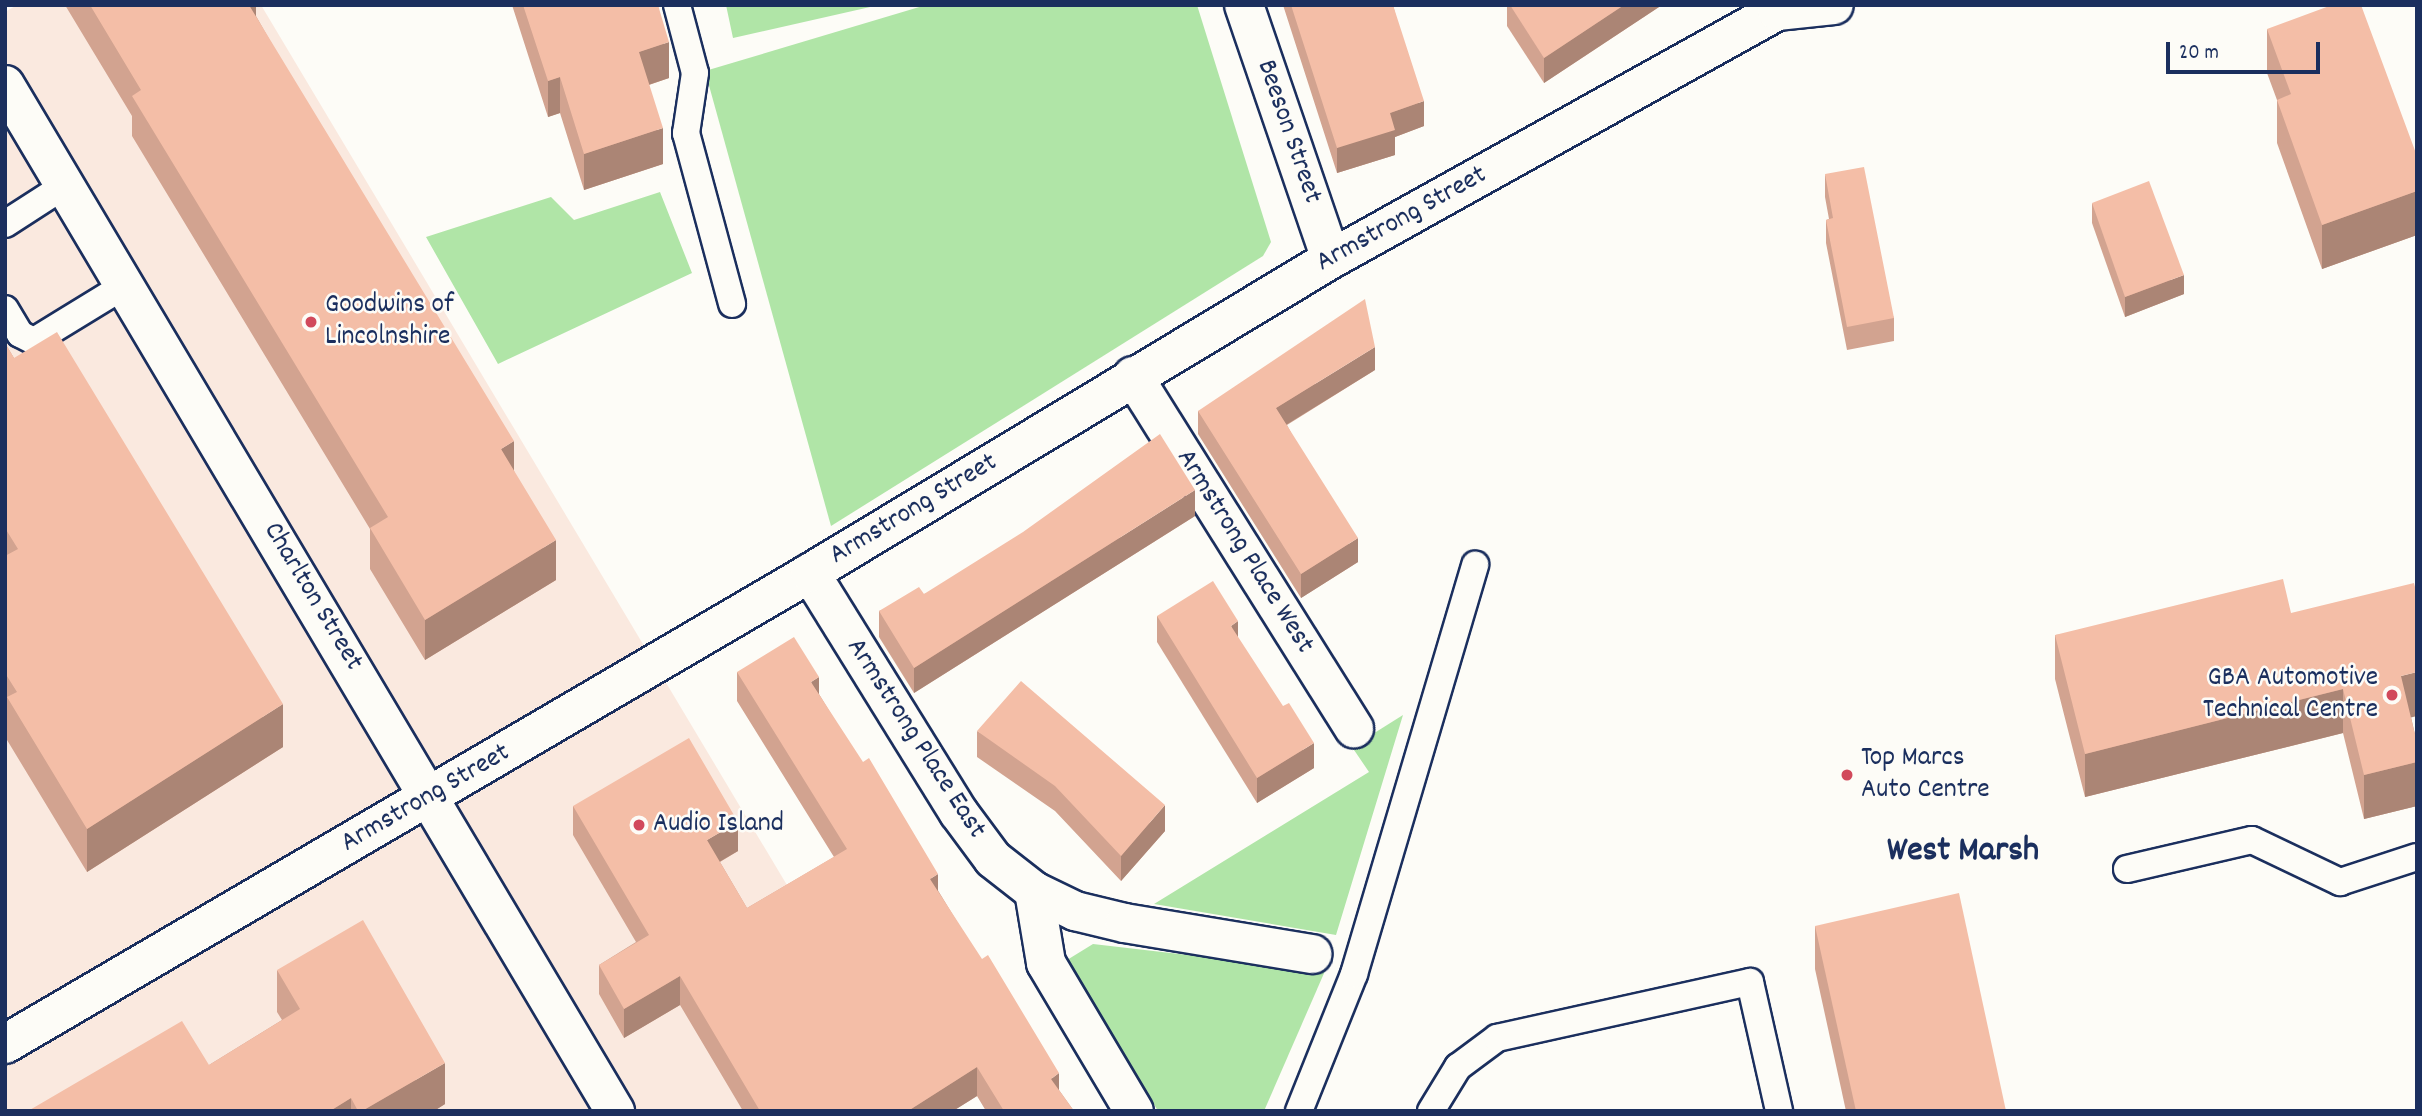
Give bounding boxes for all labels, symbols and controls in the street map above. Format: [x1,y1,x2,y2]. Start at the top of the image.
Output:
scale bar [2170,28,2324,72]
text: 20 m [2179,39,2219,69]
street label: Beeson Street [1248,56,1328,208]
street label: Armstrong Street [1311,159,1493,281]
place label: Goodwins of Lincolnshire [325,289,454,355]
marker: Goodwins of Lincolnshire [303,314,319,330]
street label: Armstrong Place West [1168,444,1320,660]
street label: Armstrong Street [824,447,1004,573]
street label: Charlton Street [255,517,369,677]
street label: Armstrong Place East [838,633,992,845]
place label: GBA Automotive Technical Centre [2203,662,2378,728]
marker: GBA Automotive Technical Centre [2384,687,2400,703]
street label: Armstrong Street [336,737,516,861]
place label: Top Marcs Auto Centre [1861,742,1990,808]
marker: Top Marcs Auto Centre [1839,767,1855,783]
place label: Audio Island [653,808,784,842]
marker: Audio Island [631,817,647,833]
district label: West Marsh [1887,831,2039,873]

